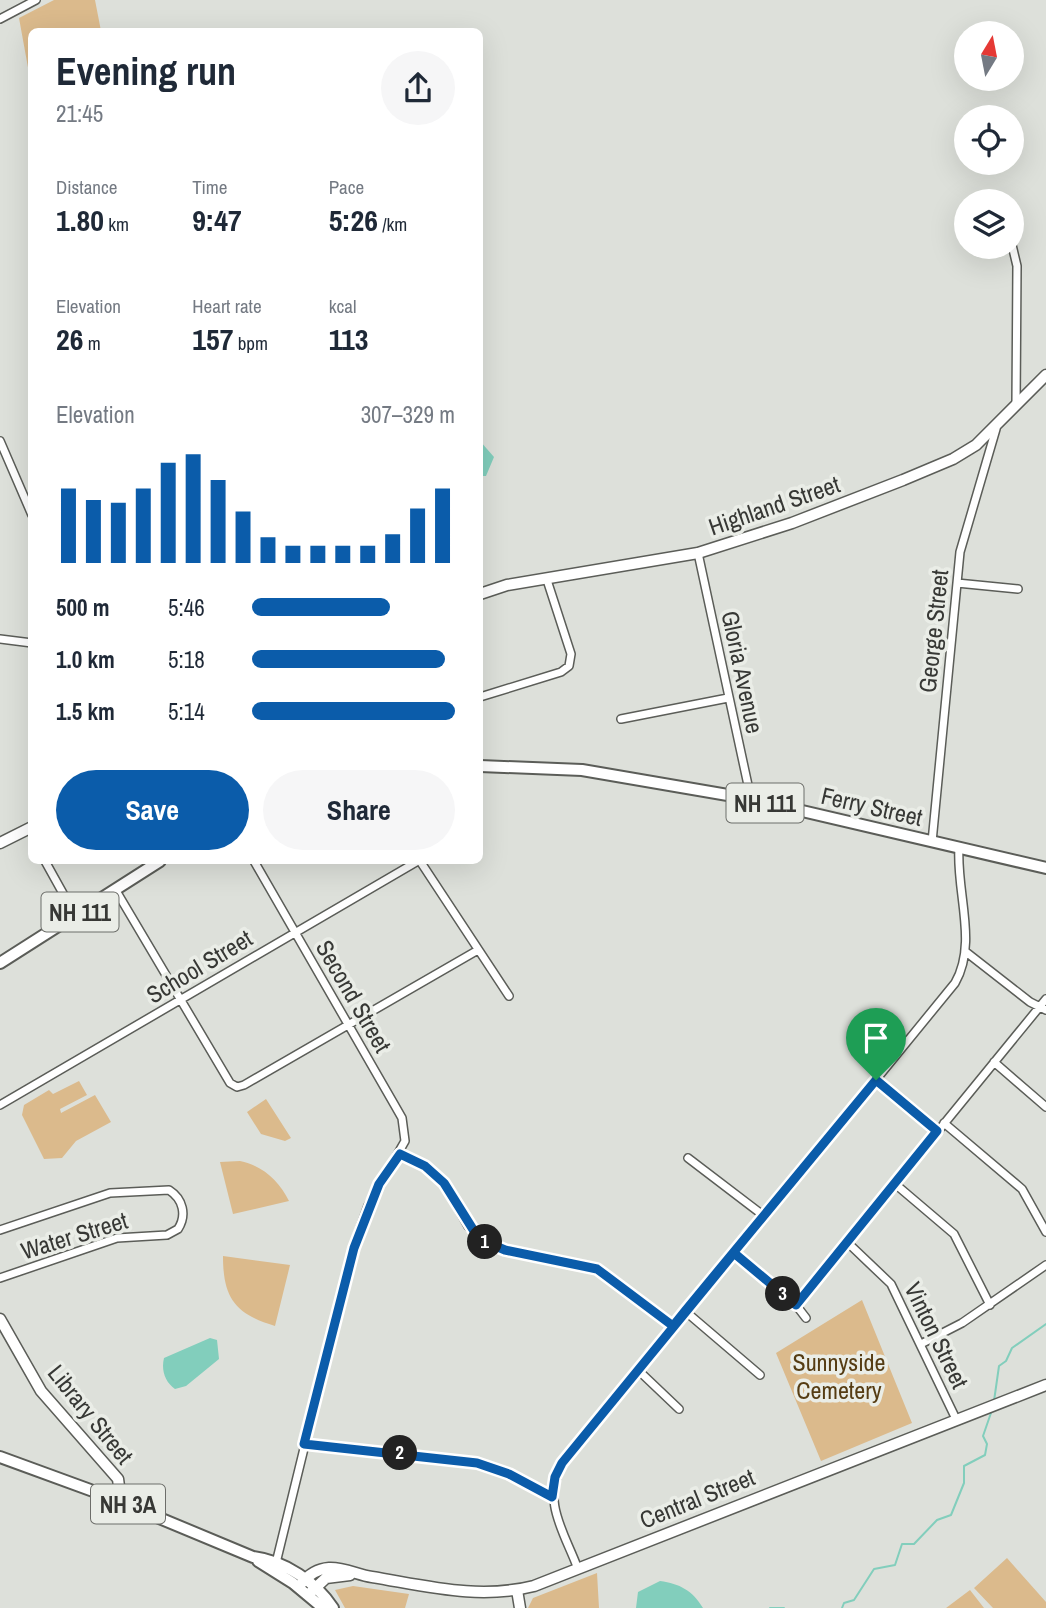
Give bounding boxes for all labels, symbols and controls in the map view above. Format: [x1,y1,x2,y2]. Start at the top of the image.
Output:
north arrow [954,21,1024,91]
map controls [954,21,1024,259]
text: Evening run [56,46,236,97]
button: share [381,51,455,125]
text: 21:45 [56,98,103,129]
button: locate [954,105,1024,175]
text: Distance [56,174,117,200]
text: Time [192,174,227,200]
text: Pace [329,174,364,200]
button: layers [954,189,1024,259]
text: 1.80 [56,200,104,240]
text: 9:47 [192,200,242,240]
text: 5:26 [329,200,378,240]
text: km [104,211,129,237]
text: /km [378,211,407,237]
text: Elevation [56,293,121,319]
text: Heart rate [192,293,262,319]
text: kcal [329,293,356,319]
text: 26 [56,319,83,359]
text: 157 [192,319,233,359]
text: 113 [329,319,368,359]
text: m [83,330,101,356]
text: bpm [233,330,268,356]
text: Elevation [56,399,135,430]
text: 307–329 m [361,399,455,430]
street label: Highland Street [704,467,844,542]
street label: George Street [911,567,955,694]
text: 500 m [56,592,109,623]
text: 5:46 [168,592,205,623]
street label: Gloria Avenue [714,608,772,736]
text: 1.0 km [56,644,115,675]
text: 5:18 [168,644,205,675]
text: 1.5 km [56,696,115,727]
text: 5:14 [168,696,205,727]
button: Save [56,770,249,850]
button: Share [263,770,455,850]
street label: Ferry Street [818,779,926,833]
road number: NH 111 [726,783,804,822]
road number: NH 111 [42,892,119,931]
street label: School Street [140,922,258,1010]
street label: Second Street [309,934,399,1058]
pin [846,1008,906,1080]
icon: arrive [857,1019,895,1057]
street label: Water Street [17,1204,132,1266]
pin: 1 [468,1224,503,1260]
text: 1 [480,1228,489,1254]
pin: 3 [766,1276,800,1312]
street label: Vinton Street [898,1277,977,1394]
text: 3 [778,1280,787,1306]
park label: Sunnyside Cemetery [793,1346,886,1406]
street label: Library Street [41,1358,141,1471]
pin: 2 [382,1436,418,1470]
text: 2 [395,1439,404,1465]
street label: Central Street [635,1460,760,1536]
road number: NH 3A [91,1484,165,1524]

